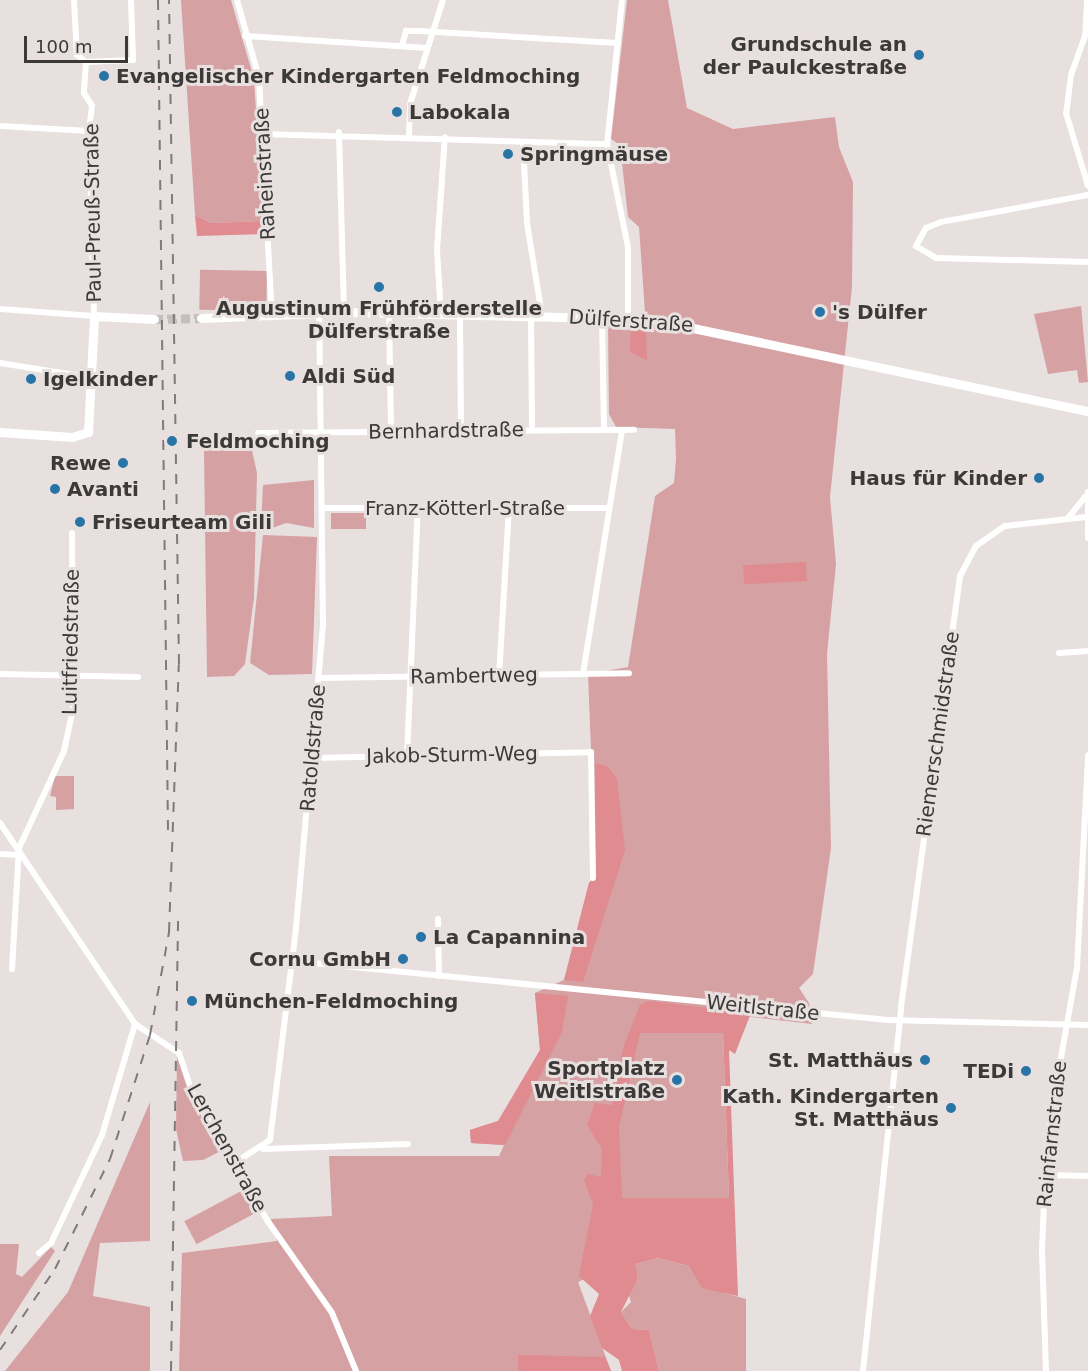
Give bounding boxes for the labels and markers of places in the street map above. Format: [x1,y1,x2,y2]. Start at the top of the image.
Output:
place label: Grundschule an der Paulckestraße [703,32,907,79]
marker: Grundschule an der Paulckestraße [912,48,926,62]
place label: Evangelischer Kindergarten Feldmoching [116,64,580,88]
marker: Evangelischer Kindergarten Feldmoching [97,69,111,83]
place label: Labokala [409,100,510,124]
marker: Labokala [390,105,404,119]
place label: Springmäuse [520,142,668,166]
marker: Springmäuse [501,147,515,161]
marker: Augustinum Frühförderstelle Dülferstraße [372,280,386,294]
place label: Augustinum Frühförderstelle Dülferstraße [216,296,542,343]
place label: 's Dülfer [832,300,927,324]
marker: 's Dülfer [813,305,827,319]
place label: Aldi Süd [302,364,395,388]
place label: Igelkinder [43,367,157,391]
marker: Aldi Süd [283,369,297,383]
marker: Igelkinder [24,372,38,386]
place label: Feldmoching [186,429,330,453]
marker: Feldmoching [163,432,181,450]
place label: Rewe [50,451,111,475]
marker: Rewe [116,456,130,470]
place label: Haus für Kinder [850,466,1027,490]
marker: Haus für Kinder [1032,471,1046,485]
place label: Avanti [67,477,139,501]
marker: Avanti [48,482,62,496]
place label: Friseurteam Gili [92,510,272,534]
marker: Friseurteam Gili [73,515,87,529]
place label: La Capannina [433,925,585,949]
marker: La Capannina [414,930,428,944]
place label: Cornu GmbH [249,947,391,971]
marker: Cornu GmbH [396,952,410,966]
place label: München-Feldmoching [204,989,458,1013]
marker: München-Feldmoching [185,994,199,1008]
place label: St. Matthäus [768,1048,913,1072]
marker: St. Matthäus [918,1053,932,1067]
place label: Sportplatz Weitlstraße [534,1056,665,1103]
place label: TEDi [963,1059,1014,1083]
marker: TEDi [1019,1064,1033,1078]
marker: Sportplatz Weitlstraße [670,1073,684,1087]
place label: Kath. Kindergarten St. Matthäus [722,1084,939,1131]
marker: Kath. Kindergarten St. Matthäus [944,1101,958,1115]

